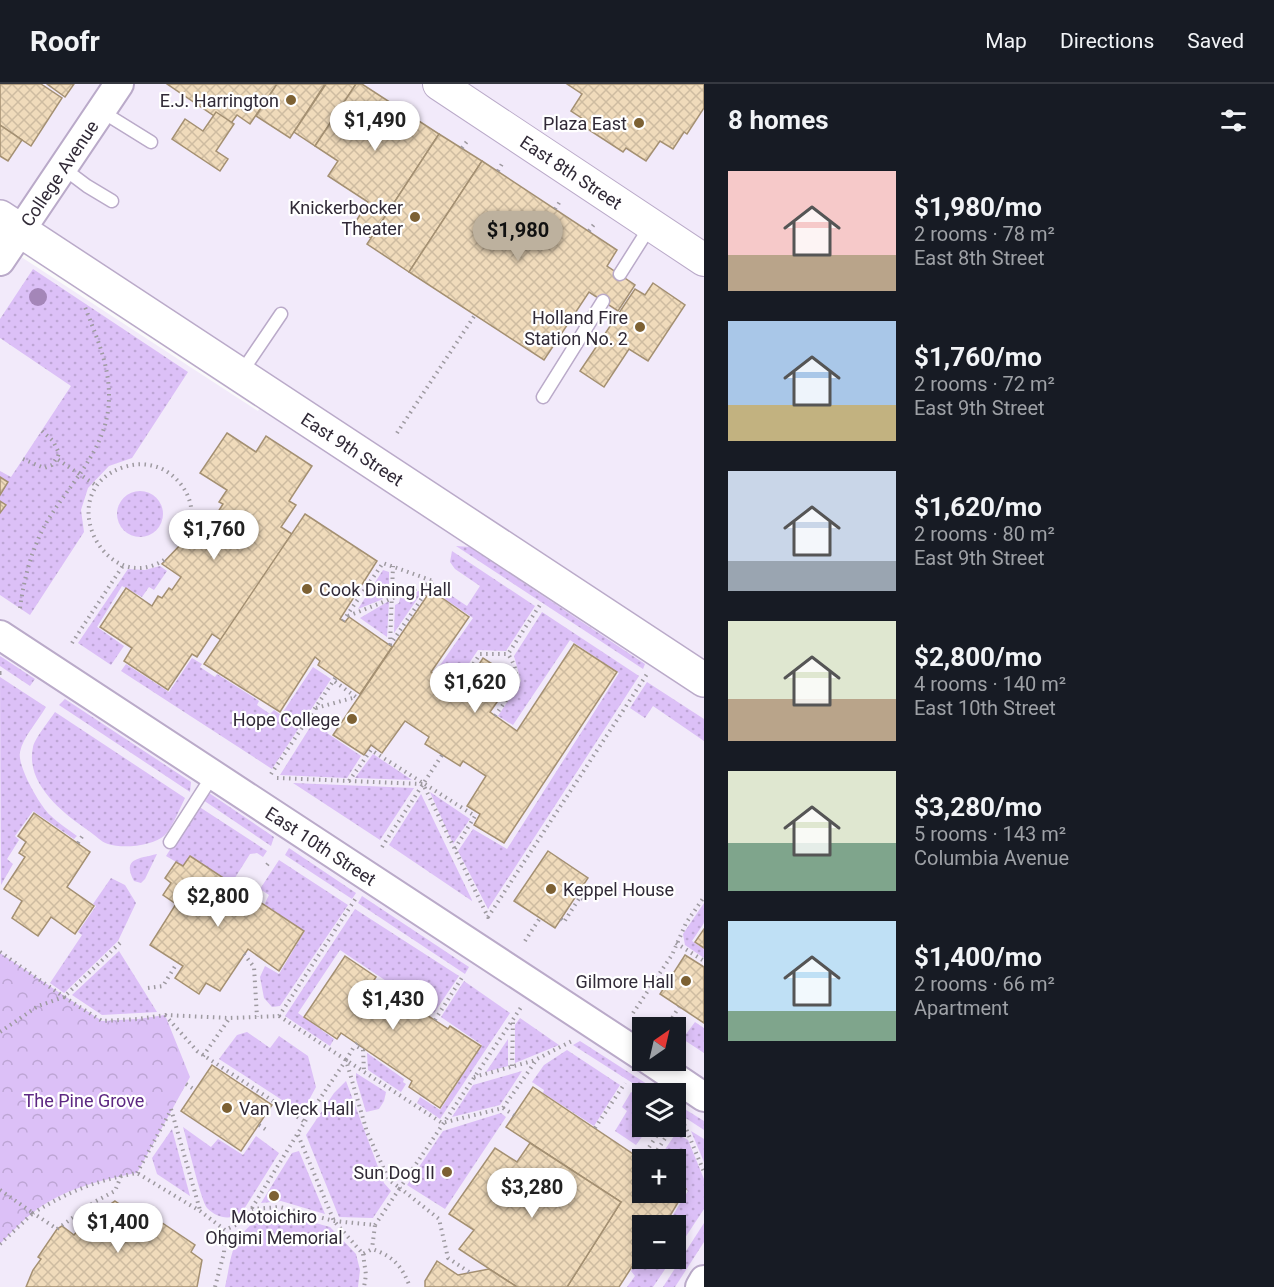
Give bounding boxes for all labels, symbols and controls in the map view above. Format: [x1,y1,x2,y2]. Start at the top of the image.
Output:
text: Roofr [30,25,100,58]
text: Map [985,29,1027,53]
text: Directions [1060,29,1154,53]
text: Saved [1187,29,1244,53]
place label: E.J. Harrington [160,90,279,111]
marker: E.J. Harrington [284,93,298,107]
pin: $1,490 [326,101,424,152]
icon: filters [1217,104,1250,137]
text: 8 homes [728,105,829,135]
text: $1,490 [344,108,406,132]
place label: Plaza East [543,113,627,134]
street label: College Avenue [16,116,102,230]
marker: Plaza East [632,116,646,130]
street label: East 8th Street [517,131,626,213]
text: $1,980/mo [914,192,1042,222]
icon: home [776,195,848,267]
place label: Knickerbocker Theater [289,197,403,239]
marker: Knickerbocker Theater [408,210,422,224]
pin: $1,980 [469,211,567,262]
text: $1,980 [487,218,549,242]
text: 2 rooms · 78 m² [914,222,1055,246]
text: East 8th Street [914,246,1045,270]
place label: Holland Fire Station No. 2 [524,307,628,349]
marker: Holland Fire Station No. 2 [633,320,647,334]
text: $1,760/mo [914,342,1042,372]
icon: home [776,345,848,417]
text: 2 rooms · 72 m² [914,372,1055,396]
text: East 9th Street [914,396,1045,420]
street label: East 9th Street [298,408,408,490]
text: $1,620/mo [914,492,1042,522]
icon: home [776,495,848,567]
pin: $1,760 [165,510,263,561]
text: $1,760 [183,517,245,541]
text: 2 rooms · 80 m² [914,522,1055,546]
text: East 9th Street [914,546,1045,570]
place label: Cook Dining Hall [319,579,451,600]
marker: Cook Dining Hall [300,582,314,596]
text: $2,800/mo [914,642,1042,672]
icon: home [776,645,848,717]
pin: $1,620 [426,663,524,714]
text: $1,620 [444,670,506,694]
text: 4 rooms · 140 m² [914,672,1066,696]
text: East 10th Street [914,696,1056,720]
place label: Hope College [233,709,340,730]
marker: Hope College [345,712,359,726]
text: $3,280/mo [914,792,1042,822]
icon: home [776,795,848,867]
street label: East 10th Street [262,802,380,889]
text: 5 rooms · 143 m² [914,822,1066,846]
text: Columbia Avenue [914,846,1069,870]
pin: $2,800 [169,877,267,928]
place label: Keppel House [563,879,674,900]
marker: Keppel House [544,882,558,896]
text: $2,800 [187,884,249,908]
text: $1,400/mo [914,942,1042,972]
icon: home [776,945,848,1017]
place label: Gilmore Hall [576,971,674,992]
text: 2 rooms · 66 m² [914,972,1055,996]
marker: Gilmore Hall [679,974,693,988]
pin: $1,430 [344,980,442,1031]
text: $1,430 [362,987,424,1011]
text: Apartment [914,996,1009,1020]
north arrow [632,1017,686,1071]
map controls [632,1017,686,1269]
button: layers [632,1083,686,1137]
park label: The Pine Grove [24,1090,144,1111]
place label: Van Vleck Hall [239,1098,354,1119]
marker: Van Vleck Hall [220,1101,234,1115]
button: + [632,1149,686,1203]
place label: Sun Dog II [354,1162,435,1183]
marker: Sun Dog II [440,1165,454,1179]
pin: $3,280 [483,1168,581,1219]
text: $3,280 [501,1175,563,1199]
marker: Motoichiro Ohgimi Memorial [267,1189,281,1203]
pin: $1,400 [69,1203,167,1254]
place label: Motoichiro Ohgimi Memorial [205,1206,343,1248]
text: $1,400 [87,1210,149,1234]
button: − [632,1215,686,1269]

